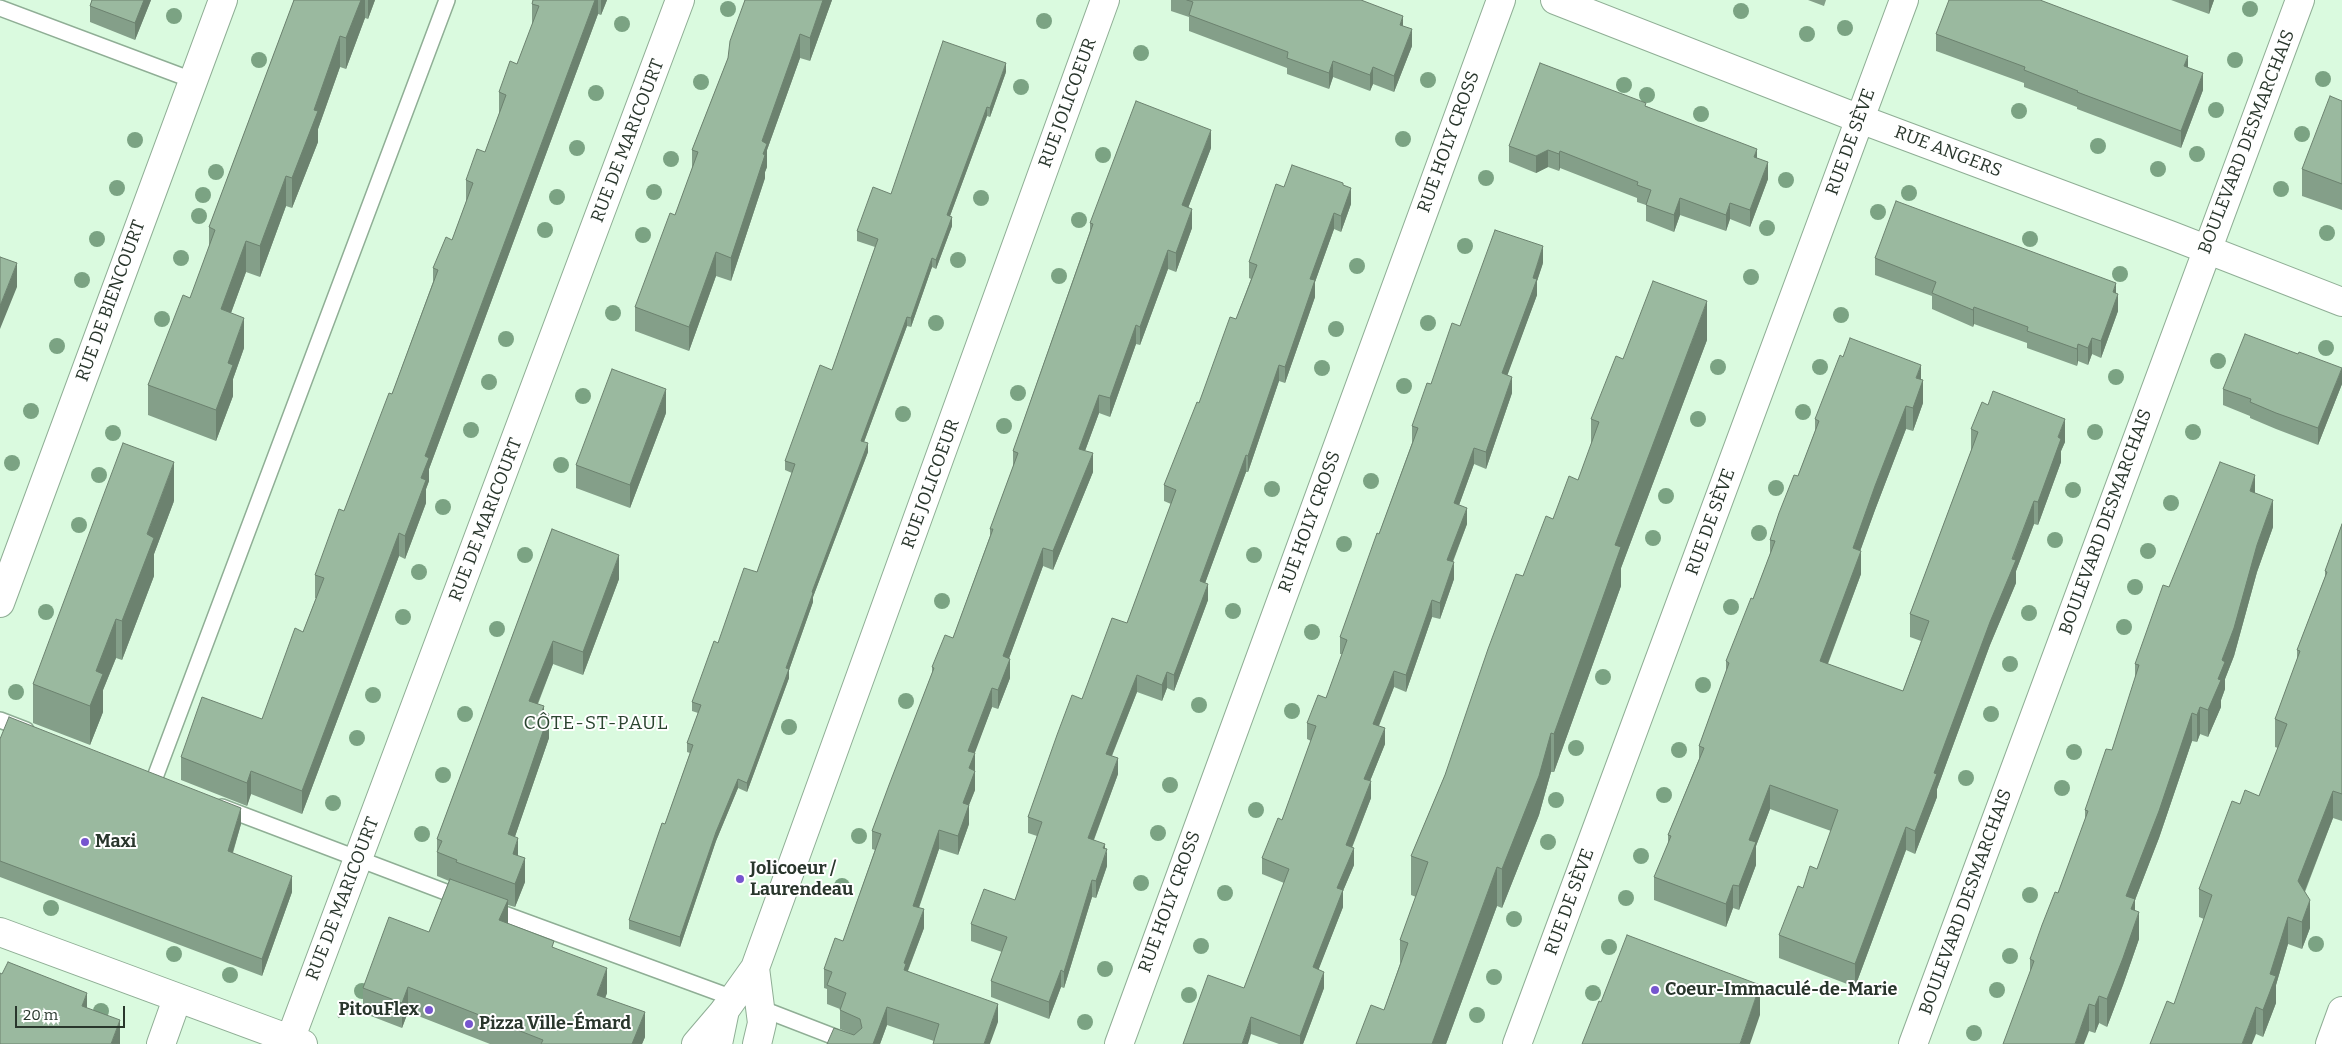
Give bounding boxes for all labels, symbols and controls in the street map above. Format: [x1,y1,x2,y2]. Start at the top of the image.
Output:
street label: BOULEVARD DESMARCHAIS [2194,27,2300,257]
street label: RUE JOLICOEUR [1035,35,1101,171]
street label: RUE DE MARICOURT [587,56,669,226]
street label: RUE HOLY CROSS [1413,68,1485,216]
street label: RUE DE SÈVE [1822,86,1880,198]
street label: RUE ANGERS [1891,122,2005,182]
street label: RUE DE BIENCOURT [72,217,150,385]
street label: BOULEVARD DESMARCHAIS [2055,406,2157,638]
street label: RUE JOLICOEUR [898,416,964,552]
street label: RUE DE MARICOURT [445,435,527,605]
street label: RUE HOLY CROSS [1274,448,1346,596]
street label: RUE DE SÈVE [1682,466,1740,578]
district label: CÔTE-ST-PAUL [522,713,670,735]
street label: BOULEVARD DESMARCHAIS [1915,786,2017,1018]
street label: RUE DE MARICOURT [302,814,384,984]
street label: RUE HOLY CROSS [1134,828,1206,976]
place label: Maxi [95,831,136,853]
marker: Maxi [79,836,91,848]
street label: RUE DE SÈVE [1541,846,1599,958]
place label: Jolicoeur / Laurendeau [750,858,853,901]
marker: Jolicoeur / Laurendeau [734,873,746,885]
place label: Coeur-Immaculé-de-Marie [1665,979,1897,1001]
marker: Coeur-Immaculé-de-Marie [1649,984,1661,996]
scale bar [18,996,128,1028]
place label: PitouFlex [338,999,419,1021]
marker: PitouFlex [423,1004,435,1016]
text: 20 m [23,1006,58,1024]
place label: Pizza Ville-Émard [479,1013,631,1035]
marker: Pizza Ville-Émard [463,1018,475,1030]

